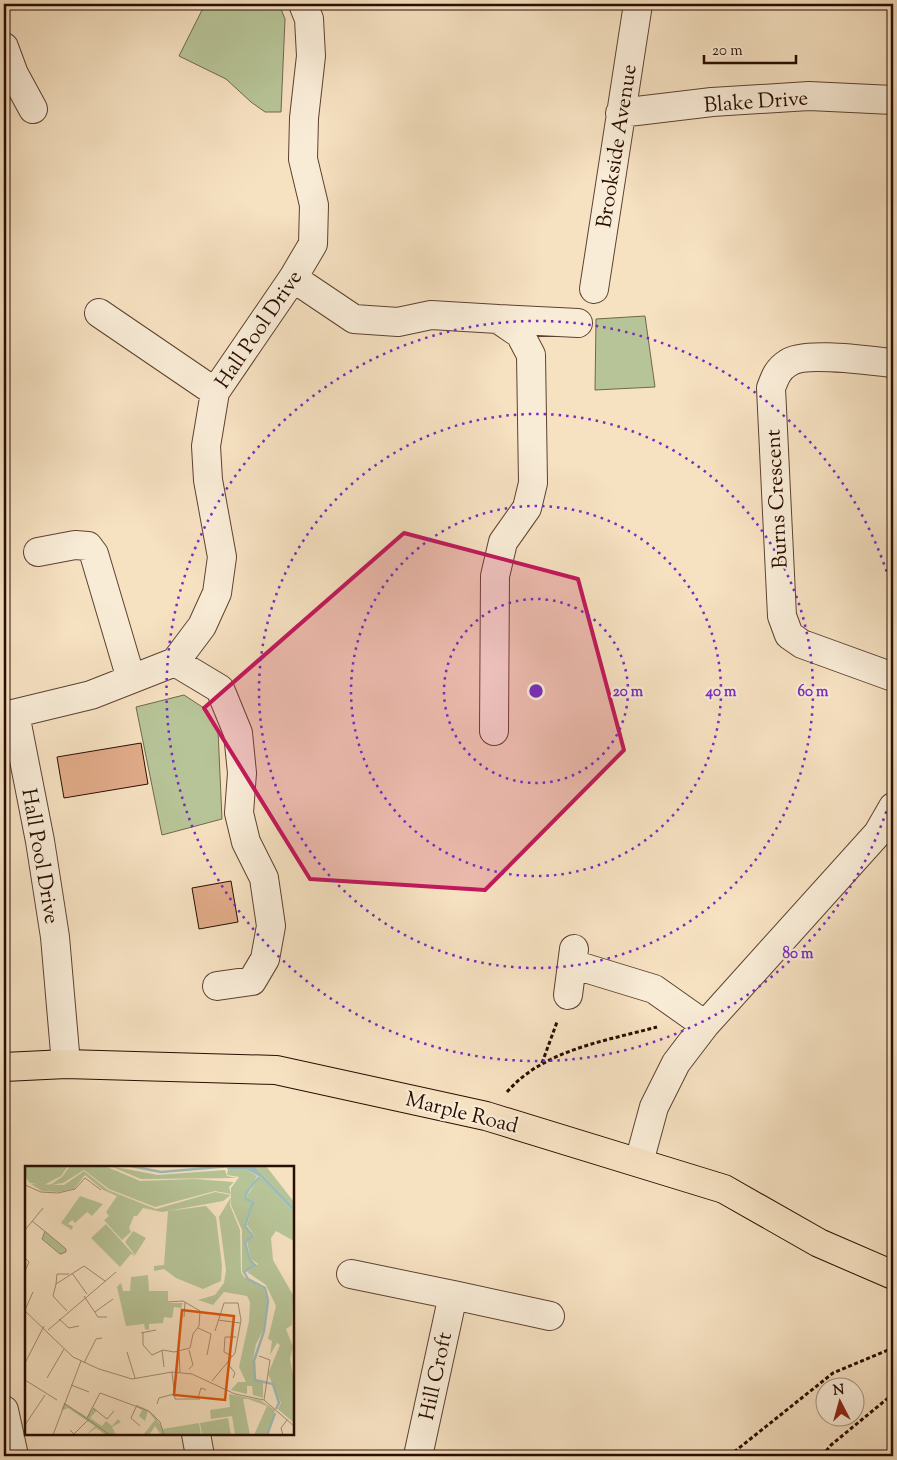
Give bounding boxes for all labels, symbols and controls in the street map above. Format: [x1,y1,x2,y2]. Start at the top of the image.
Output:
scale bar [704,32,797,64]
text: 20 m [712,41,743,62]
street label: Brookside Avenue [590,62,646,230]
street label: Blake Drive [703,84,809,122]
street label: Hall Pool Drive [209,265,310,395]
street label: Burns Crescent [759,428,797,569]
centre of rings [527,682,545,700]
text: 20 m [613,682,644,703]
text: 40 m [705,682,737,703]
text: 60 m [798,682,829,703]
street label: Hall Pool Drive [12,786,66,926]
text: 80 m [782,944,814,965]
street label: Marple Road [402,1085,521,1142]
inset map [25,1166,294,1435]
street label: Hill Croft [413,1330,461,1423]
north arrow [814,1378,864,1428]
text: N [832,1381,845,1402]

